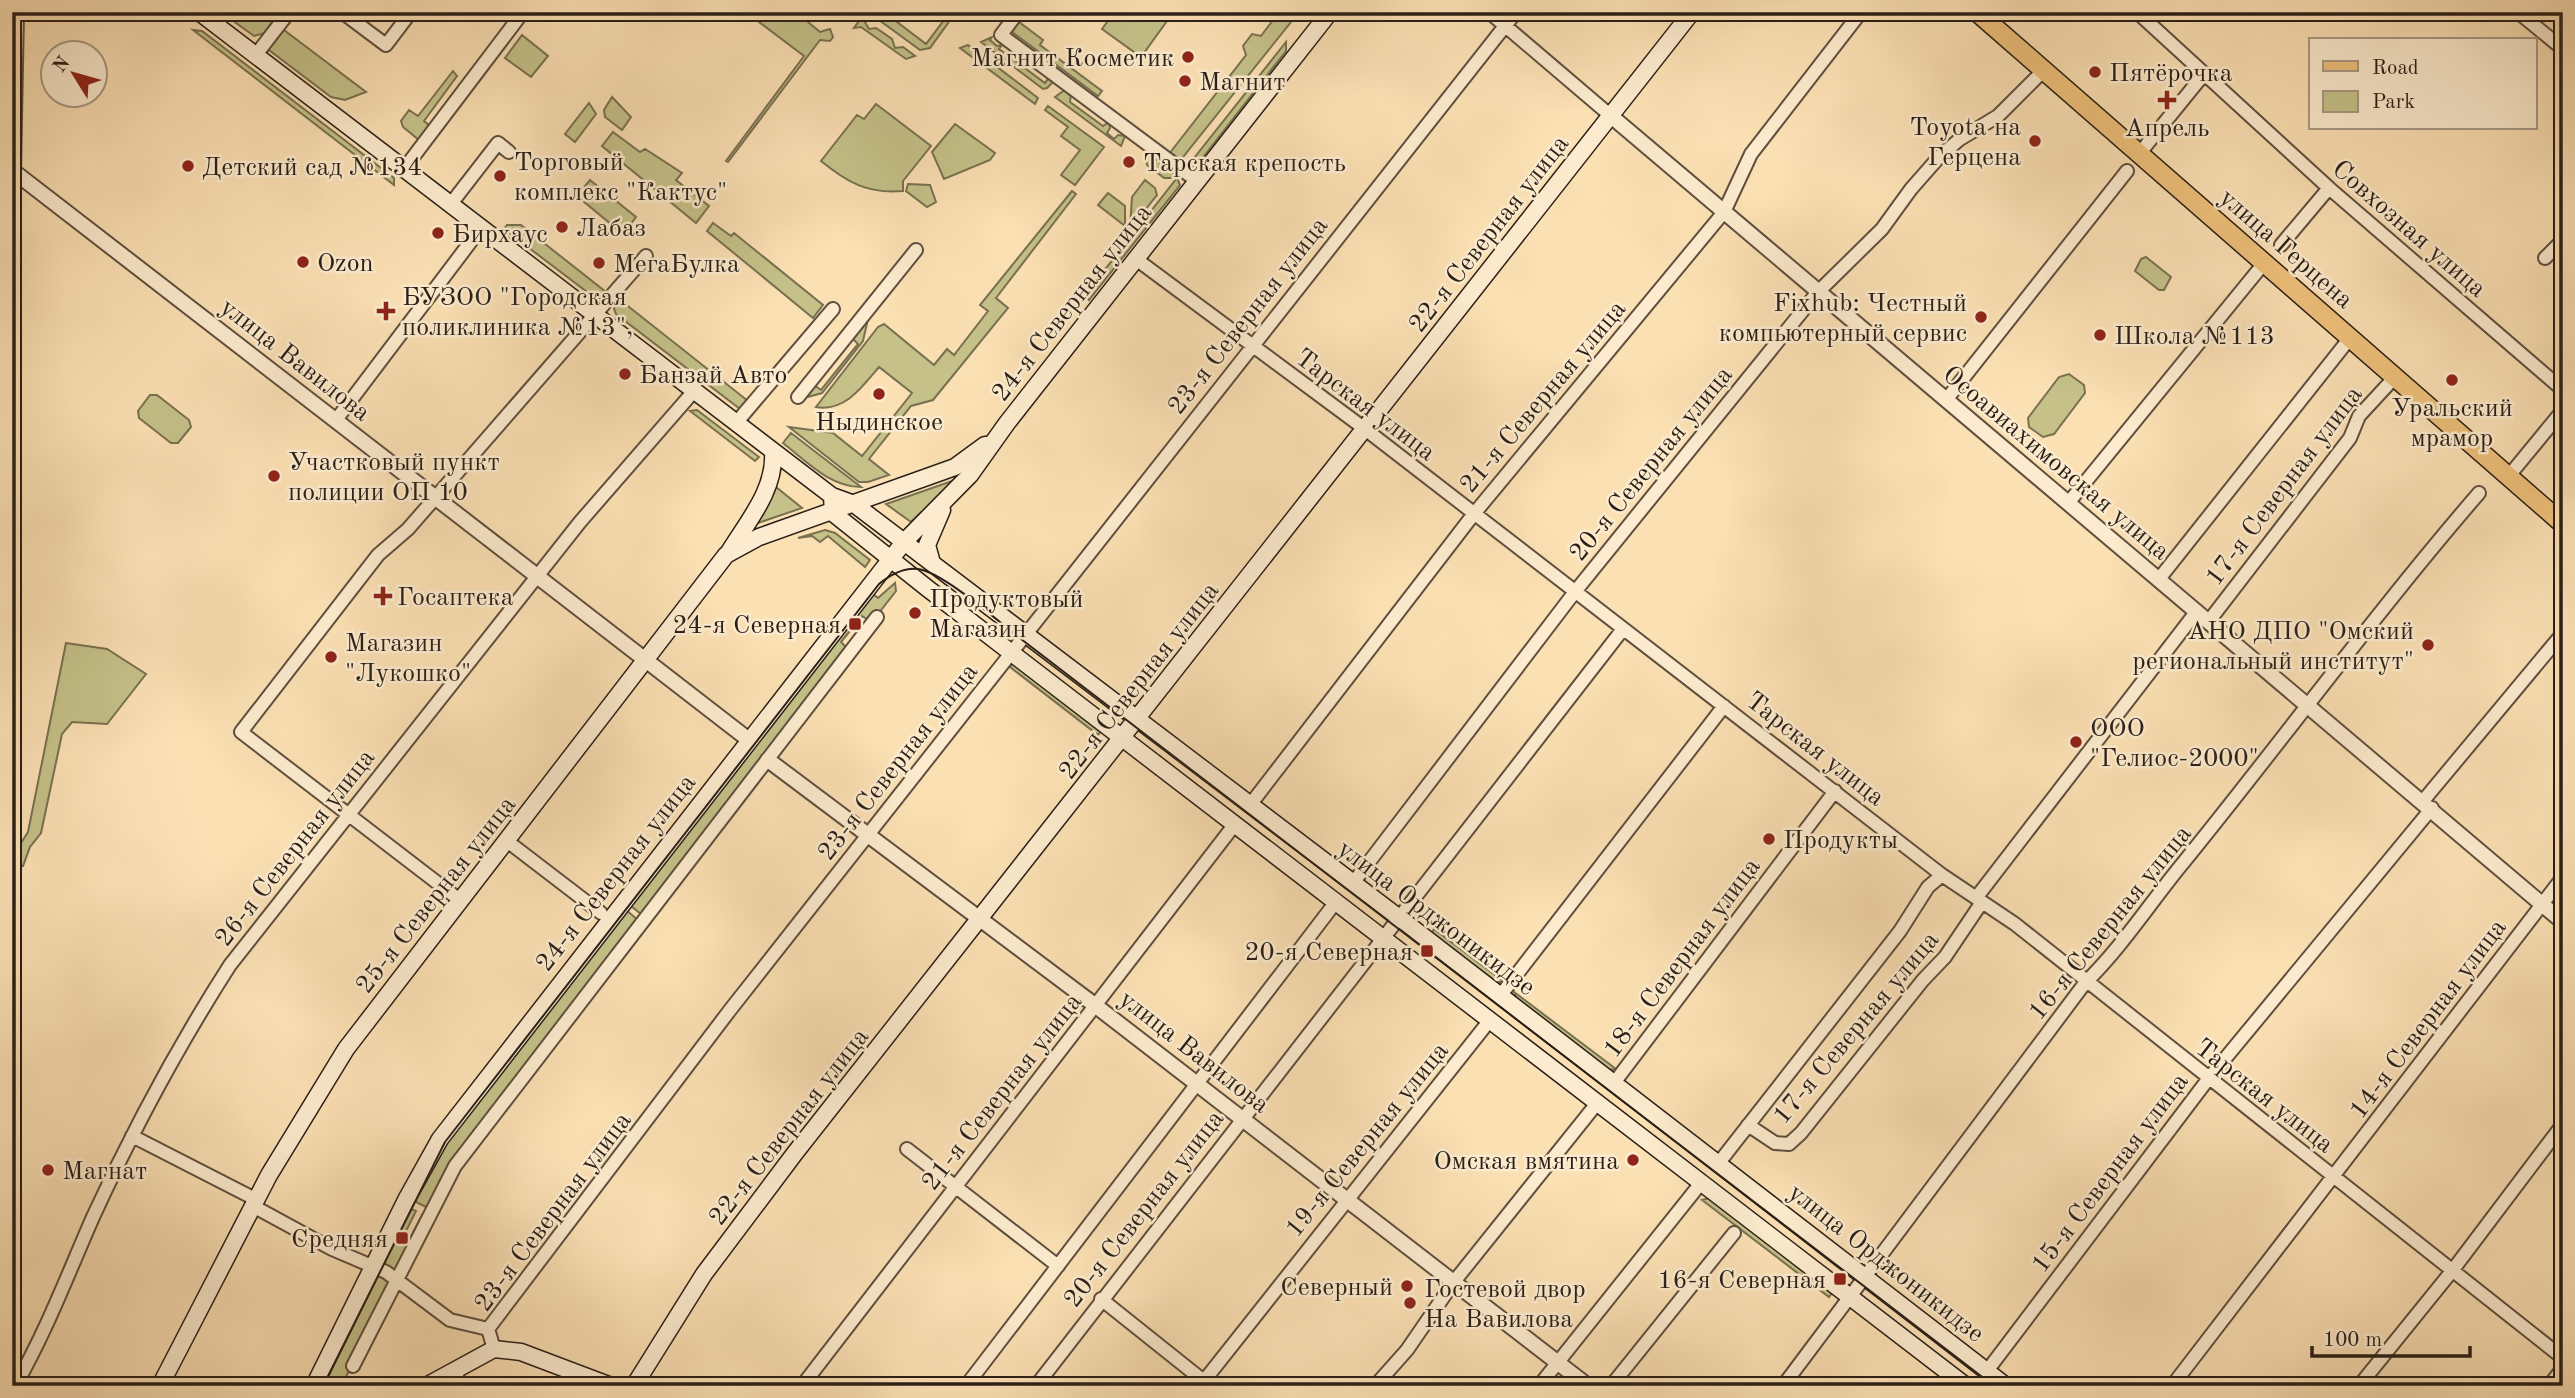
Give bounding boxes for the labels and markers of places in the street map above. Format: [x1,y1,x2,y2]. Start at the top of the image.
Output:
place label: Магнит Косметик [971,46,1174,72]
marker: Магнит Косметик [1180,49,1196,65]
place label: Пятёрочка [2109,61,2233,87]
marker: Пятёрочка [2087,64,2103,80]
place label: Магнит [1199,70,1285,96]
marker: Магнит [1177,73,1193,89]
marker: Апрель [2159,92,2175,108]
place label: Toyota на Герцена [1910,115,2021,171]
place label: Апрель [2125,116,2209,142]
marker: Toyota на Герцена [2027,133,2043,149]
place label: Торговый комплекс "Кактус" [514,150,727,206]
place label: Тарская крепость [1143,151,1346,177]
marker: Тарская крепость [1121,154,1137,170]
place label: Детский сад №134 [202,155,422,181]
marker: Детский сад №134 [180,158,196,174]
marker: Торговый комплекс "Кактус" [492,168,508,184]
place label: Лабаз [576,216,646,242]
marker: Лабаз [554,219,570,235]
place label: Бирхаус [452,222,547,248]
marker: Бирхаус [430,225,446,241]
place label: Ozon [317,251,374,277]
place label: МегаБулка [613,252,740,278]
marker: Ozon [295,254,311,270]
marker: МегаБулка [591,255,607,271]
place label: БУЗОО "Городская поликлиника №13", [402,285,633,341]
place label: Fixhub: Честный компьютерный сервис [1719,291,1967,347]
marker: БУЗОО "Городская поликлиника №13", [376,301,396,321]
marker: Fixhub: Честный компьютерный сервис [1973,309,1989,325]
place label: Школа №113 [2114,324,2275,350]
marker: Школа №113 [2092,327,2108,343]
place label: Банзай Авто [639,363,787,389]
marker: Банзай Авто [617,366,633,382]
marker: Уральский мрамор [2444,372,2460,388]
marker: Ныдинское [871,386,887,402]
place label: Уральский мрамор [2391,396,2513,452]
place label: Ныдинское [815,410,943,436]
place label: Участковый пункт полиции ОП 10 [288,450,500,506]
marker: Участковый пункт полиции ОП 10 [266,468,282,484]
place label: Госаптека [397,585,514,611]
place label: Продуктовый Магазин [929,587,1084,643]
marker: Госаптека [375,588,391,604]
marker: Продуктовый Магазин [907,605,923,621]
place label: 24-я Северная [673,613,841,639]
marker: 24-я Северная [847,616,863,632]
place label: АНО ДПО "Омский региональный институт" [2132,619,2414,675]
place label: Магазин "Лукошко" [345,631,471,687]
marker: АНО ДПО "Омский региональный институт" [2420,637,2436,653]
marker: Магазин "Лукошко" [323,649,339,665]
place label: ООО "Гелиос-2000" [2090,716,2259,772]
marker: ООО "Гелиос-2000" [2068,734,2084,750]
place label: Продукты [1783,828,1898,854]
marker: Продукты [1761,831,1777,847]
place label: 20-я Северная [1245,940,1413,966]
marker: 20-я Северная [1419,943,1435,959]
place label: Oмская вмятина [1433,1149,1619,1175]
marker: Oмская вмятина [1625,1152,1641,1168]
place label: Магнат [62,1159,147,1185]
marker: Магнат [40,1162,56,1178]
place label: Средняя [291,1227,388,1253]
marker: Средняя [394,1230,410,1246]
place label: 16-я Северная [1658,1268,1826,1294]
marker: 16-я Северная [1832,1271,1848,1287]
place label: Северный [1280,1275,1393,1301]
place label: Гостевой двор На Вавилова [1424,1277,1586,1333]
marker: Северный [1399,1278,1415,1294]
marker: Гостевой двор На Вавилова [1402,1295,1418,1311]

